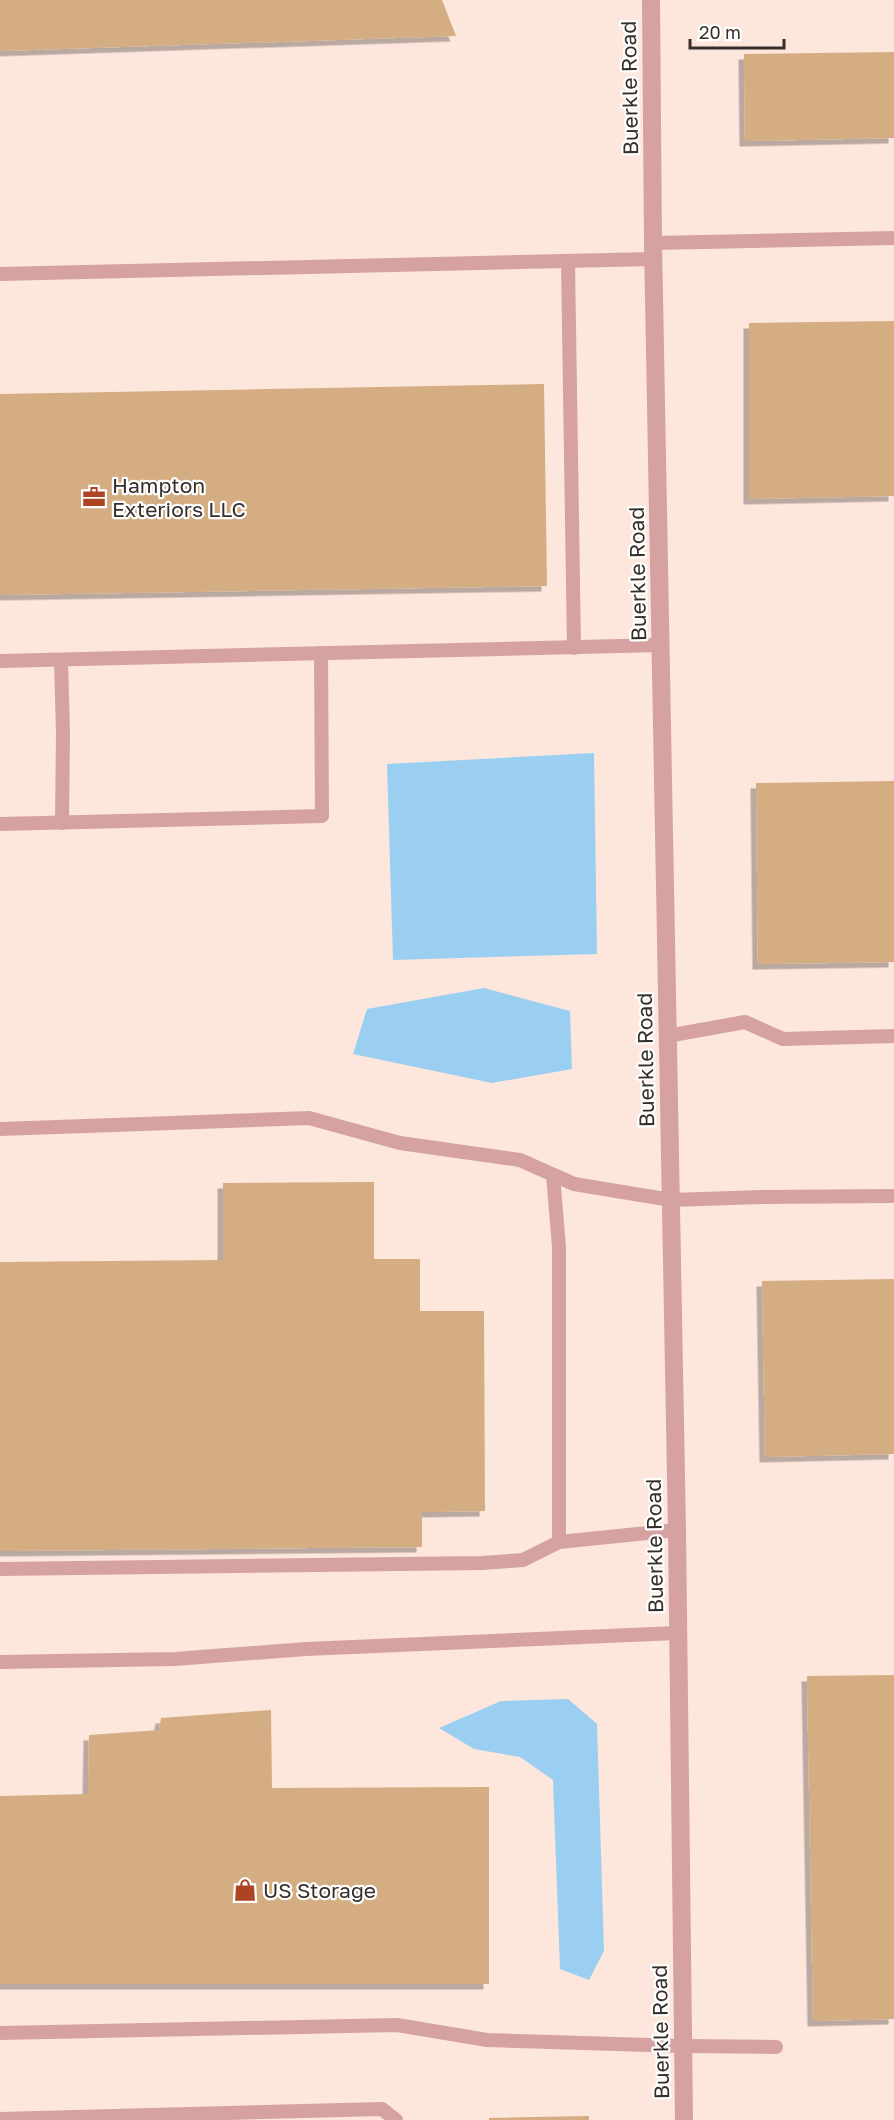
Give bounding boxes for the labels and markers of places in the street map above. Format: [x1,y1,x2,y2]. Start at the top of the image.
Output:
place label: Hampton Exteriors LLC [112,472,246,522]
office icon: Hampton Exteriors LLC [81,484,107,510]
shop icon: US Storage [232,1877,258,1903]
place label: US Storage [263,1877,376,1903]

